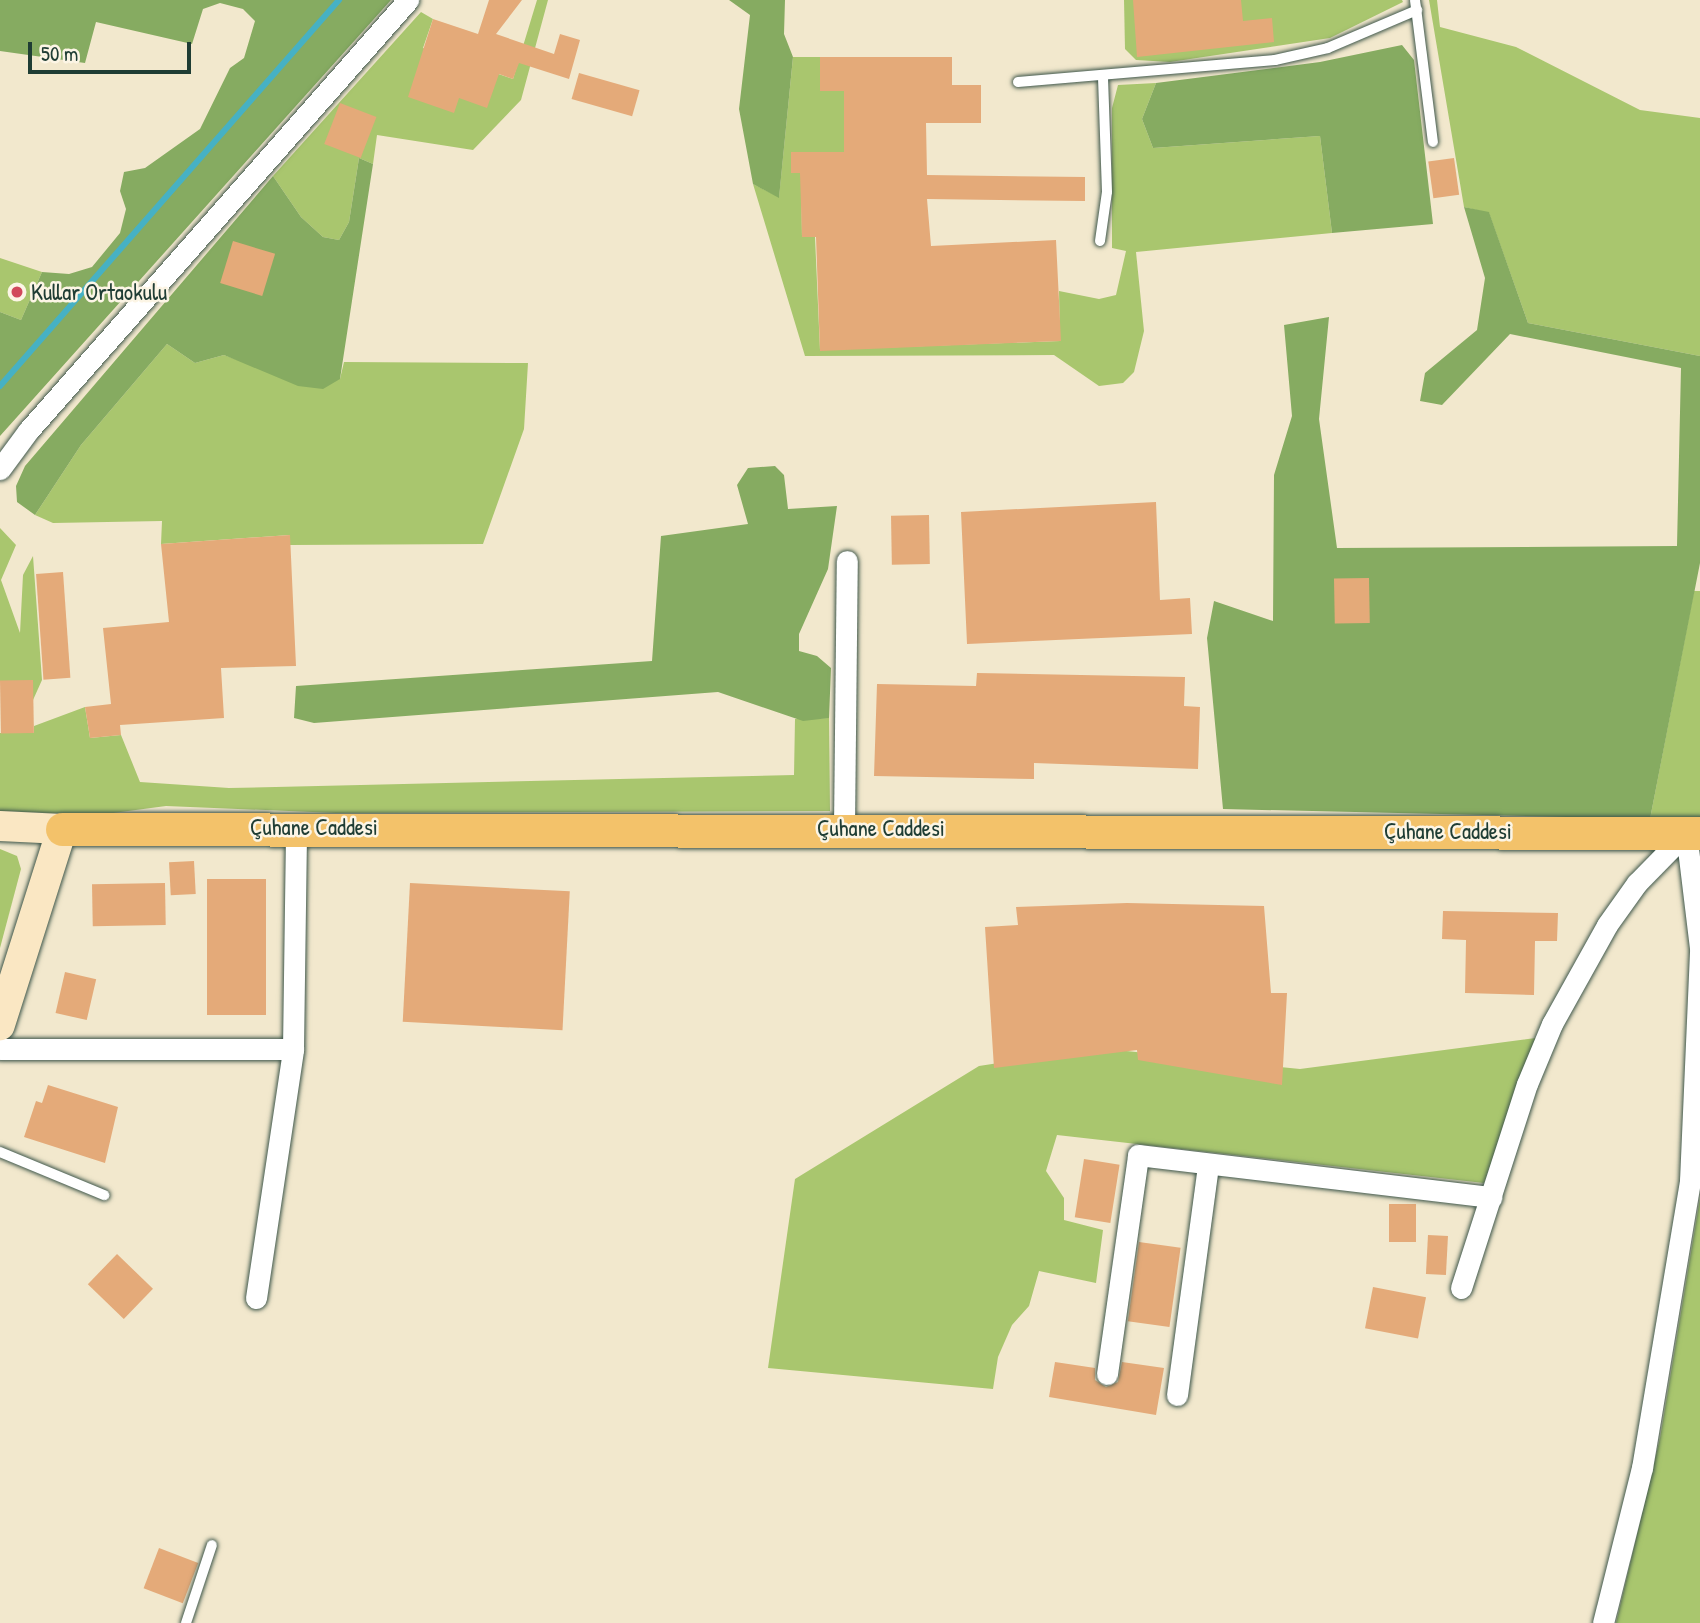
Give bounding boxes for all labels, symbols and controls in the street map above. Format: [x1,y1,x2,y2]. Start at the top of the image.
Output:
scale bar [32,28,194,72]
text: 50 m [41,39,78,68]
place label: Kullar Ortaokulu [31,278,167,306]
marker: Kullar Ortaokulu [9,284,25,300]
street label: Çuhane Caddesi [250,813,378,841]
street label: Çuhane Caddesi [817,814,945,842]
street label: Çuhane Caddesi [1384,817,1512,845]

